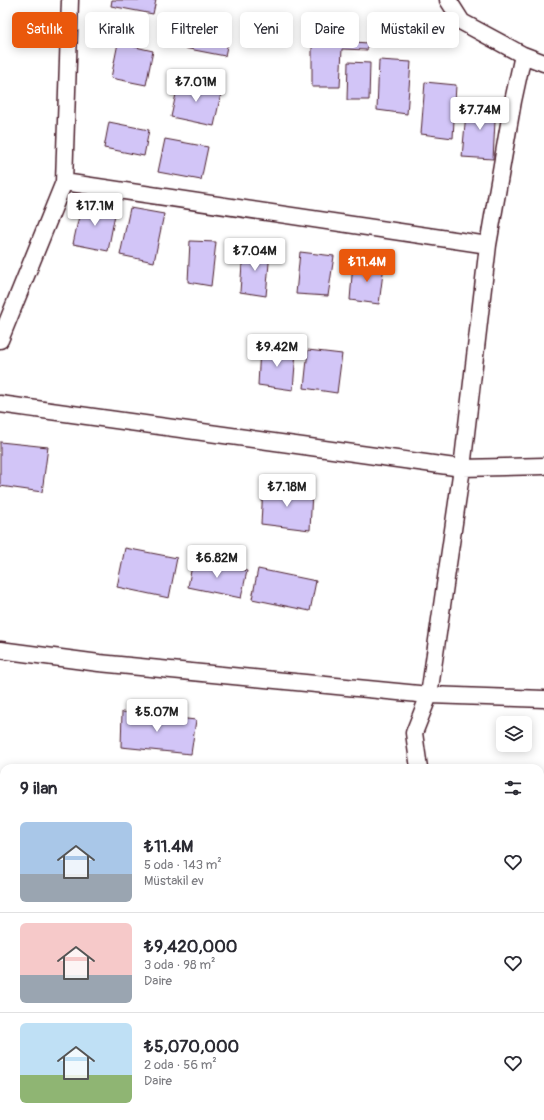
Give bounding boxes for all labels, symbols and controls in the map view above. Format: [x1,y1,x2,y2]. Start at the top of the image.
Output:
chip: Satılık [12,12,77,48]
chip: Kiralık [85,12,149,48]
chip: Filtreler [157,12,232,48]
chip: Yeni [240,12,293,48]
chip: Daire [301,12,359,48]
chip: Müstakil ev [367,12,459,48]
pin: ₺7.01M [163,69,229,103]
text: ₺7.01M [176,74,216,90]
pin: ₺7.74M [447,97,513,131]
text: ₺7.74M [459,102,501,118]
pin: ₺17.1M [62,193,128,227]
text: ₺17.1M [76,198,114,214]
pin: ₺7.04M [222,238,288,272]
text: ₺7.04M [233,243,277,259]
pin: ₺11.4M [334,249,400,283]
text: ₺11.4M [348,254,386,270]
pin: ₺9.42M [244,334,310,368]
text: ₺9.42M [256,339,298,355]
pin: ₺7.18M [254,474,320,508]
text: ₺7.18M [268,479,306,495]
pin: ₺6.82M [184,545,250,579]
text: ₺6.82M [196,550,238,566]
pin: ₺5.07M [124,699,190,733]
text: ₺5.07M [136,704,178,720]
map controls [496,716,532,752]
button: layers [496,716,532,752]
icon: filters [502,777,524,799]
text: 9 ilan [20,778,57,799]
text: ₺11.4M [144,836,193,857]
icon: home [52,838,100,886]
icon: heart [502,851,524,873]
text: 5 oda · 143 m² [144,857,222,873]
text: Müstakil ev [144,873,204,889]
text: ₺9,420,000 [144,936,237,957]
icon: home [52,939,100,987]
icon: heart [502,952,524,974]
text: 3 oda · 98 m² [144,957,215,973]
text: Daire [144,973,172,989]
text: ₺5,070,000 [144,1036,239,1057]
icon: home [52,1039,100,1087]
icon: heart [502,1052,524,1074]
text: 2 oda · 56 m² [144,1057,217,1073]
text: Daire [144,1073,172,1089]

